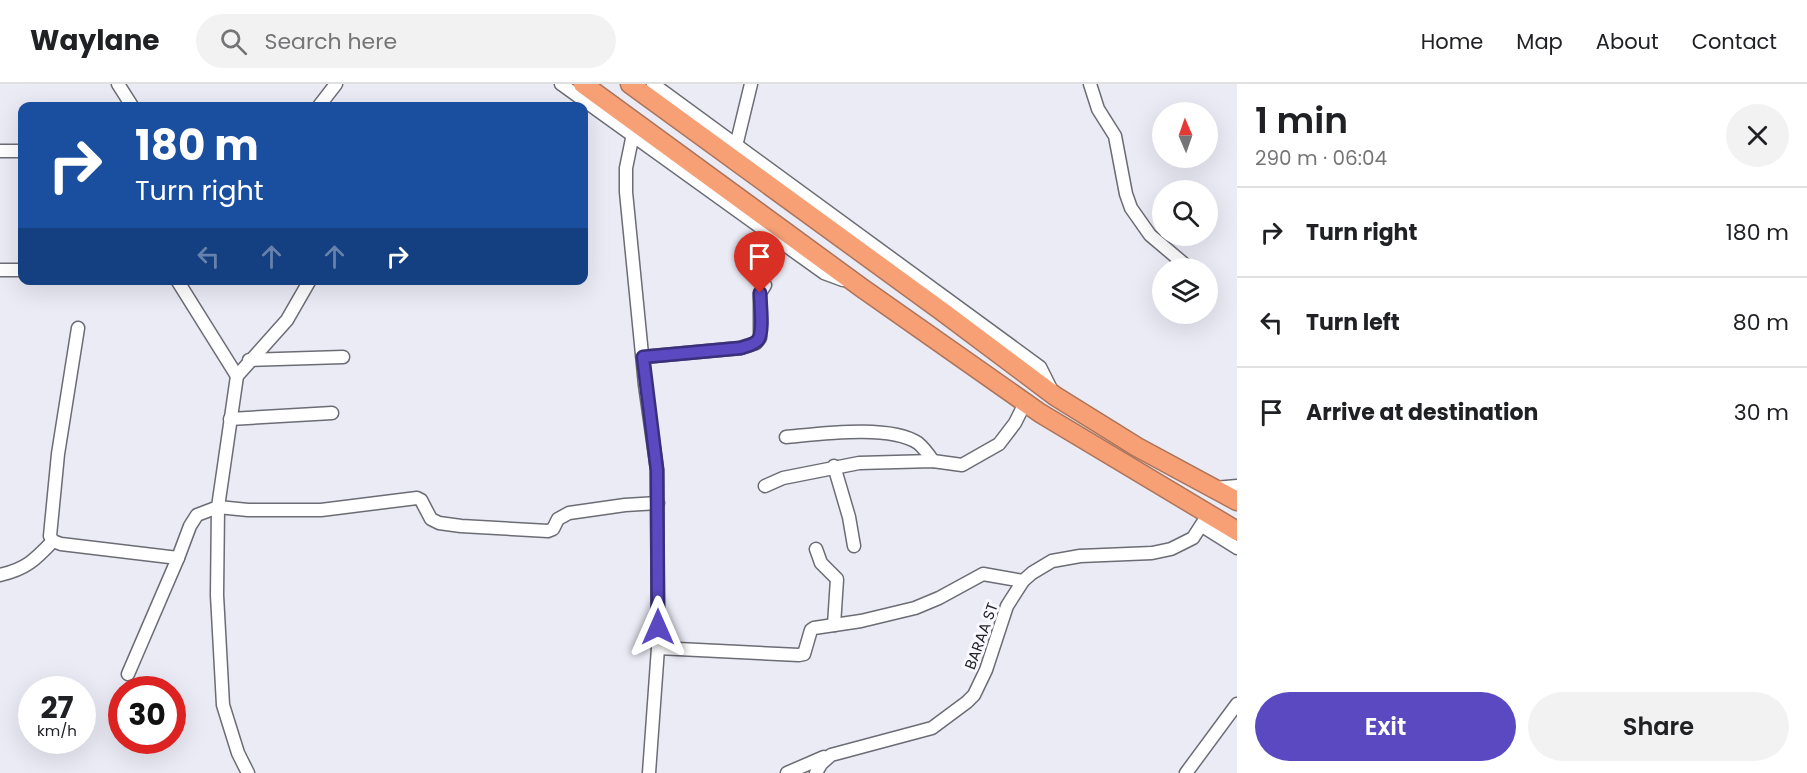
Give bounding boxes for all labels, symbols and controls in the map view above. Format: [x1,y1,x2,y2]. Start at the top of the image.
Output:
search box [196,14,616,68]
text: Waylane [30,21,160,60]
icon: search [217,25,250,58]
text: Search here [265,26,397,57]
text: Home [1421,27,1483,56]
text: Map [1516,27,1563,56]
text: About [1596,27,1659,56]
text: Contact [1692,27,1777,56]
text: 1 min [1255,95,1348,146]
north arrow [1152,102,1218,168]
map controls [1152,102,1218,324]
button: close [1726,104,1789,167]
text: 180 m [135,116,259,175]
icon: right [36,126,114,204]
text: 290 m · 06:04 [1255,144,1387,172]
text: Turn right [135,172,264,209]
button: search [1152,180,1218,246]
icon: right [1255,216,1288,249]
text: Turn right [1306,217,1417,248]
text: 180 m [1726,217,1789,248]
pin [734,231,785,293]
icon: left [192,240,225,273]
icon: ahead [255,240,288,273]
icon: ahead [318,240,351,273]
icon: right [381,240,414,273]
icon: arrive [743,240,776,273]
button: layers [1152,258,1218,324]
icon: left [1255,306,1288,339]
text: Turn left [1306,307,1400,338]
text: 80 m [1733,307,1789,338]
icon: arrive [1255,396,1288,429]
text: Arrive at destination [1306,397,1538,428]
text: 30 m [1734,397,1789,428]
position arrow [626,595,690,659]
street label: BARAA ST [959,600,1003,672]
speed limit sign: 30 [108,676,186,754]
text: 27 [40,686,74,729]
button: Exit [1255,692,1516,761]
button: Share [1528,692,1789,761]
text: km/h [37,720,77,741]

